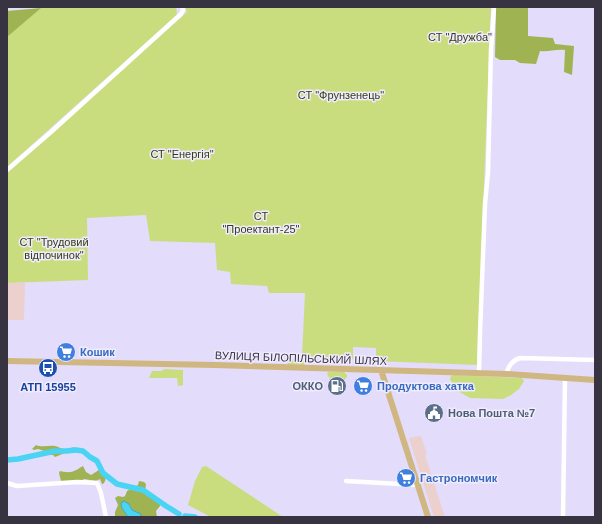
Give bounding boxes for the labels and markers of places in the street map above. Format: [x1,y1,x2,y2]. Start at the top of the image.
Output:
supermarket icon: Кошик [55,341,77,363]
place label: Кошик [80,346,115,358]
bus stop icon: АТП 15955 [37,357,59,379]
fuel station icon: ОККО [326,375,348,397]
supermarket icon: Продуктова хатка [352,375,374,397]
place label: ОККО [292,380,323,392]
place label: Продуктова хатка [377,380,475,392]
place label: АТП 15955 [20,381,76,393]
public building icon: Нова Пошта №7 [423,402,445,424]
place label: Нова Пошта №7 [448,407,535,419]
supermarket icon: Гастрономчик [395,467,417,489]
place label: Гастрономчик [420,472,498,484]

